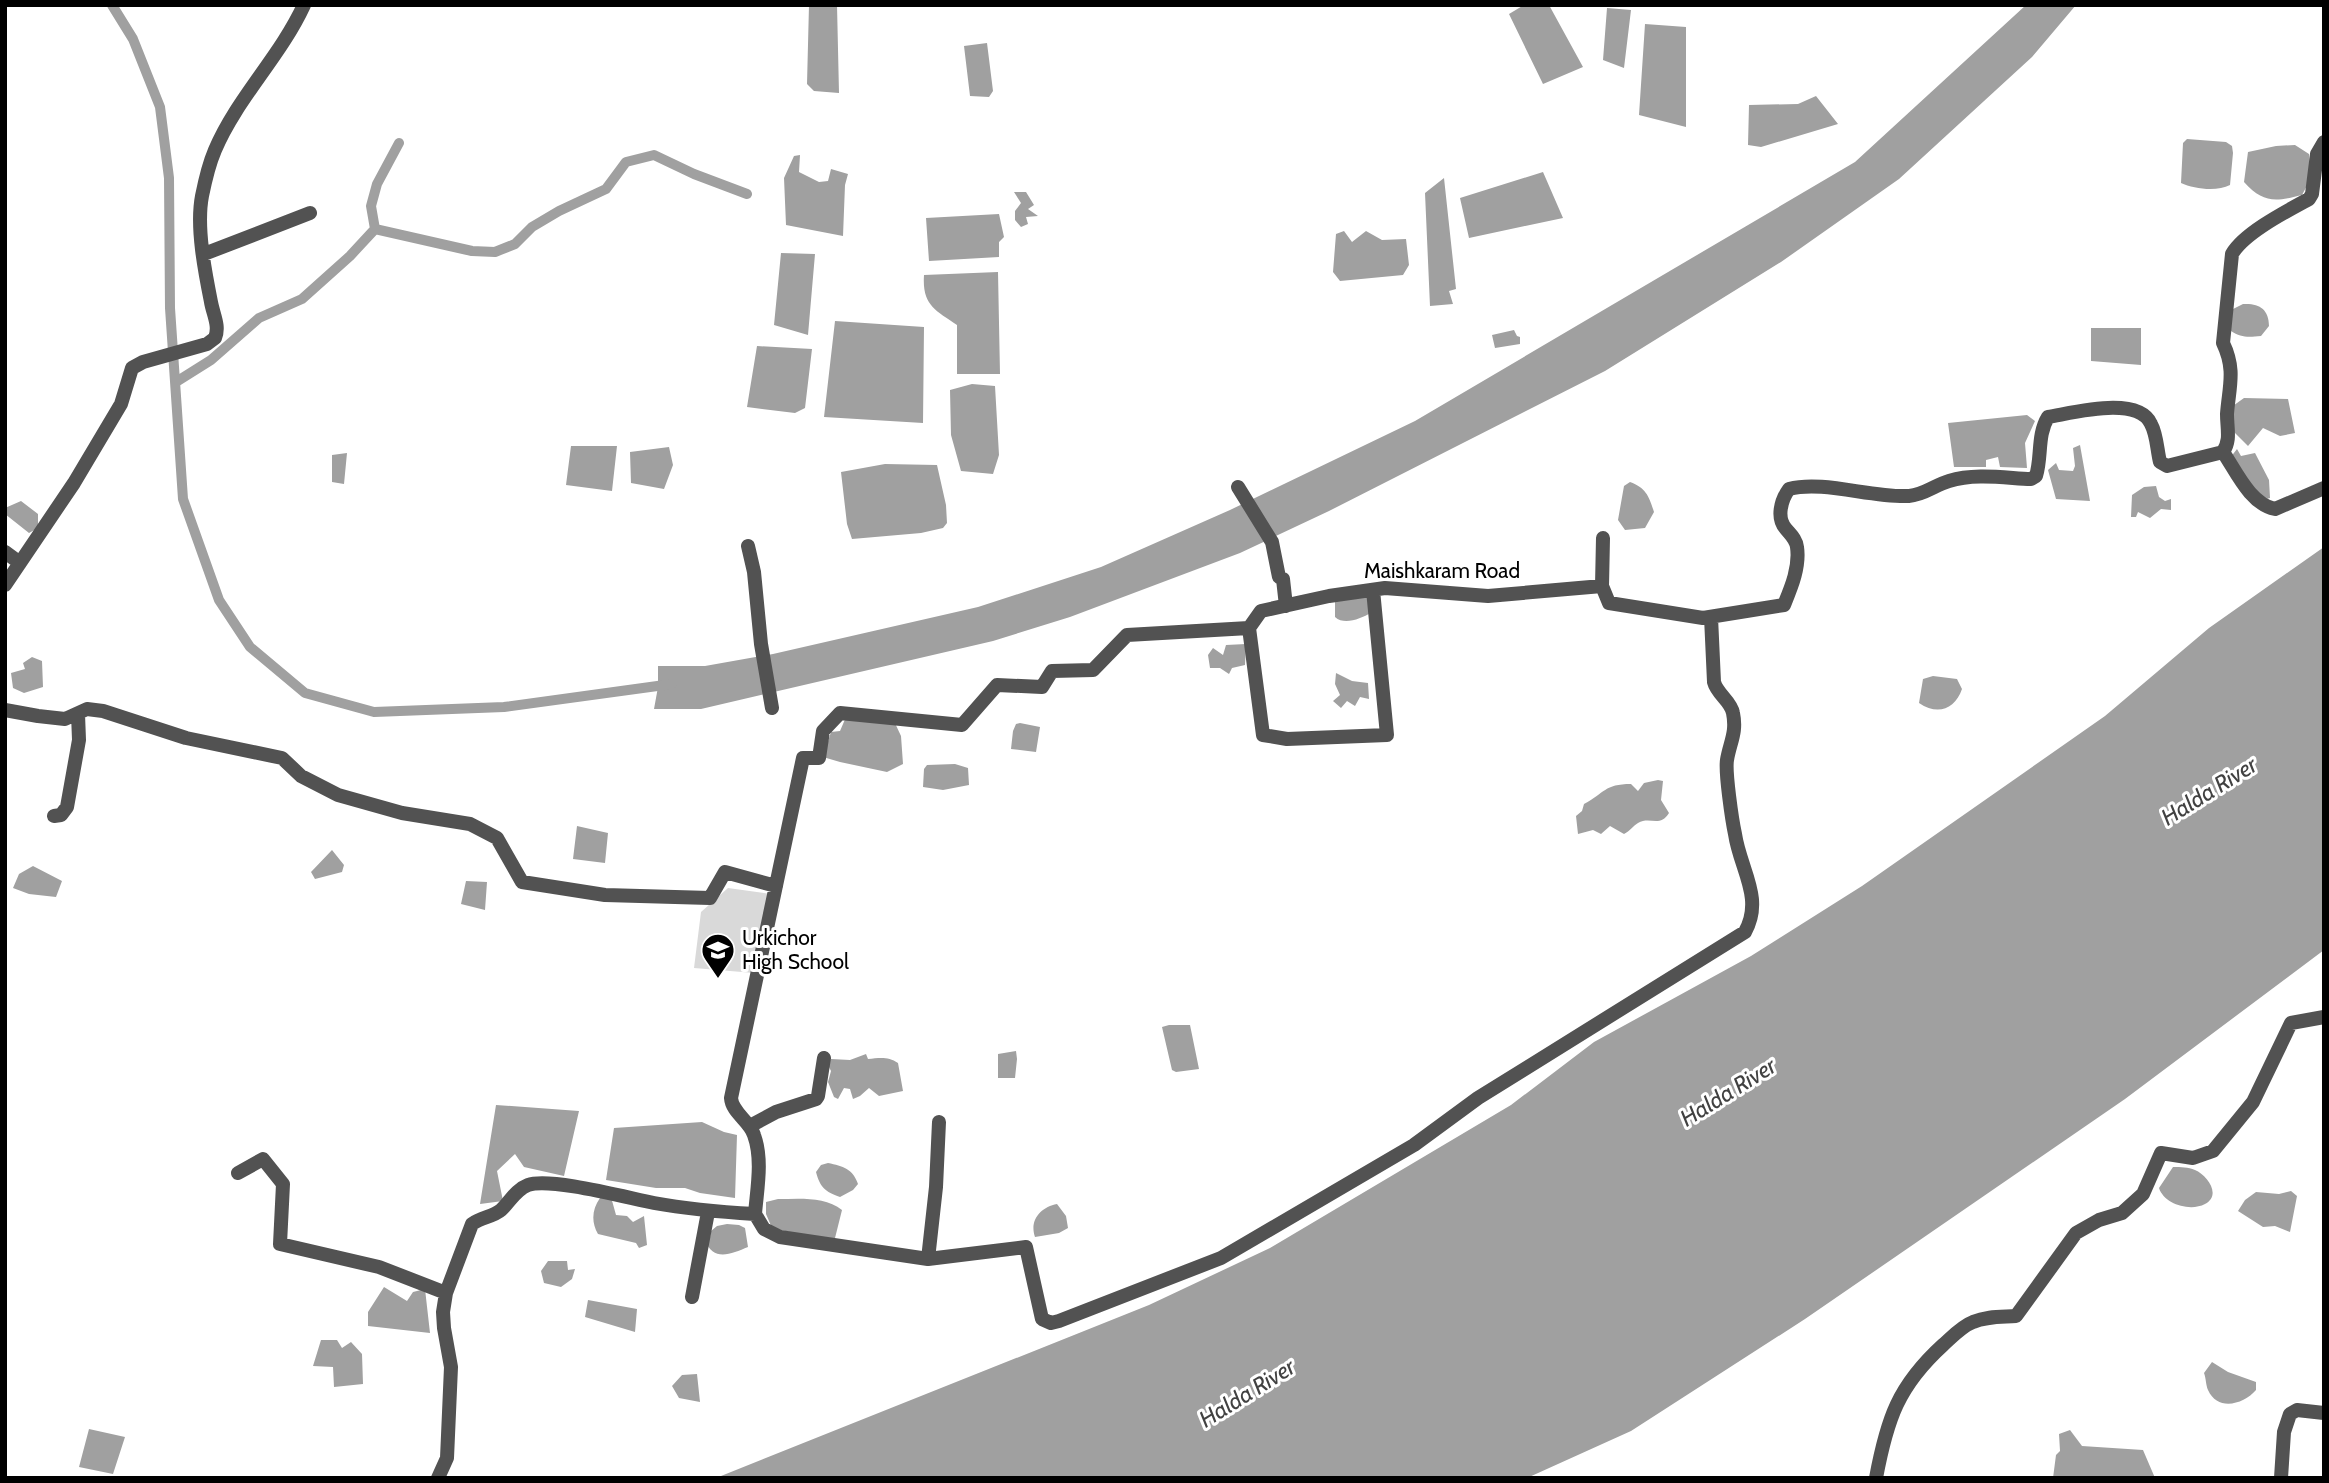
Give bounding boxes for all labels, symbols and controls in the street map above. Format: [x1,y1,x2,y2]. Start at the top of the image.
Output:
street label: Maishkaram Road [1364,558,1520,583]
water label: Halda River [2156,750,2263,831]
place label: Urkichor High School [742,925,849,974]
school or university icon: Urkichor High School [699,931,737,980]
water label: Halda River [1675,1051,1782,1132]
water label: Halda River [1194,1352,1301,1433]

